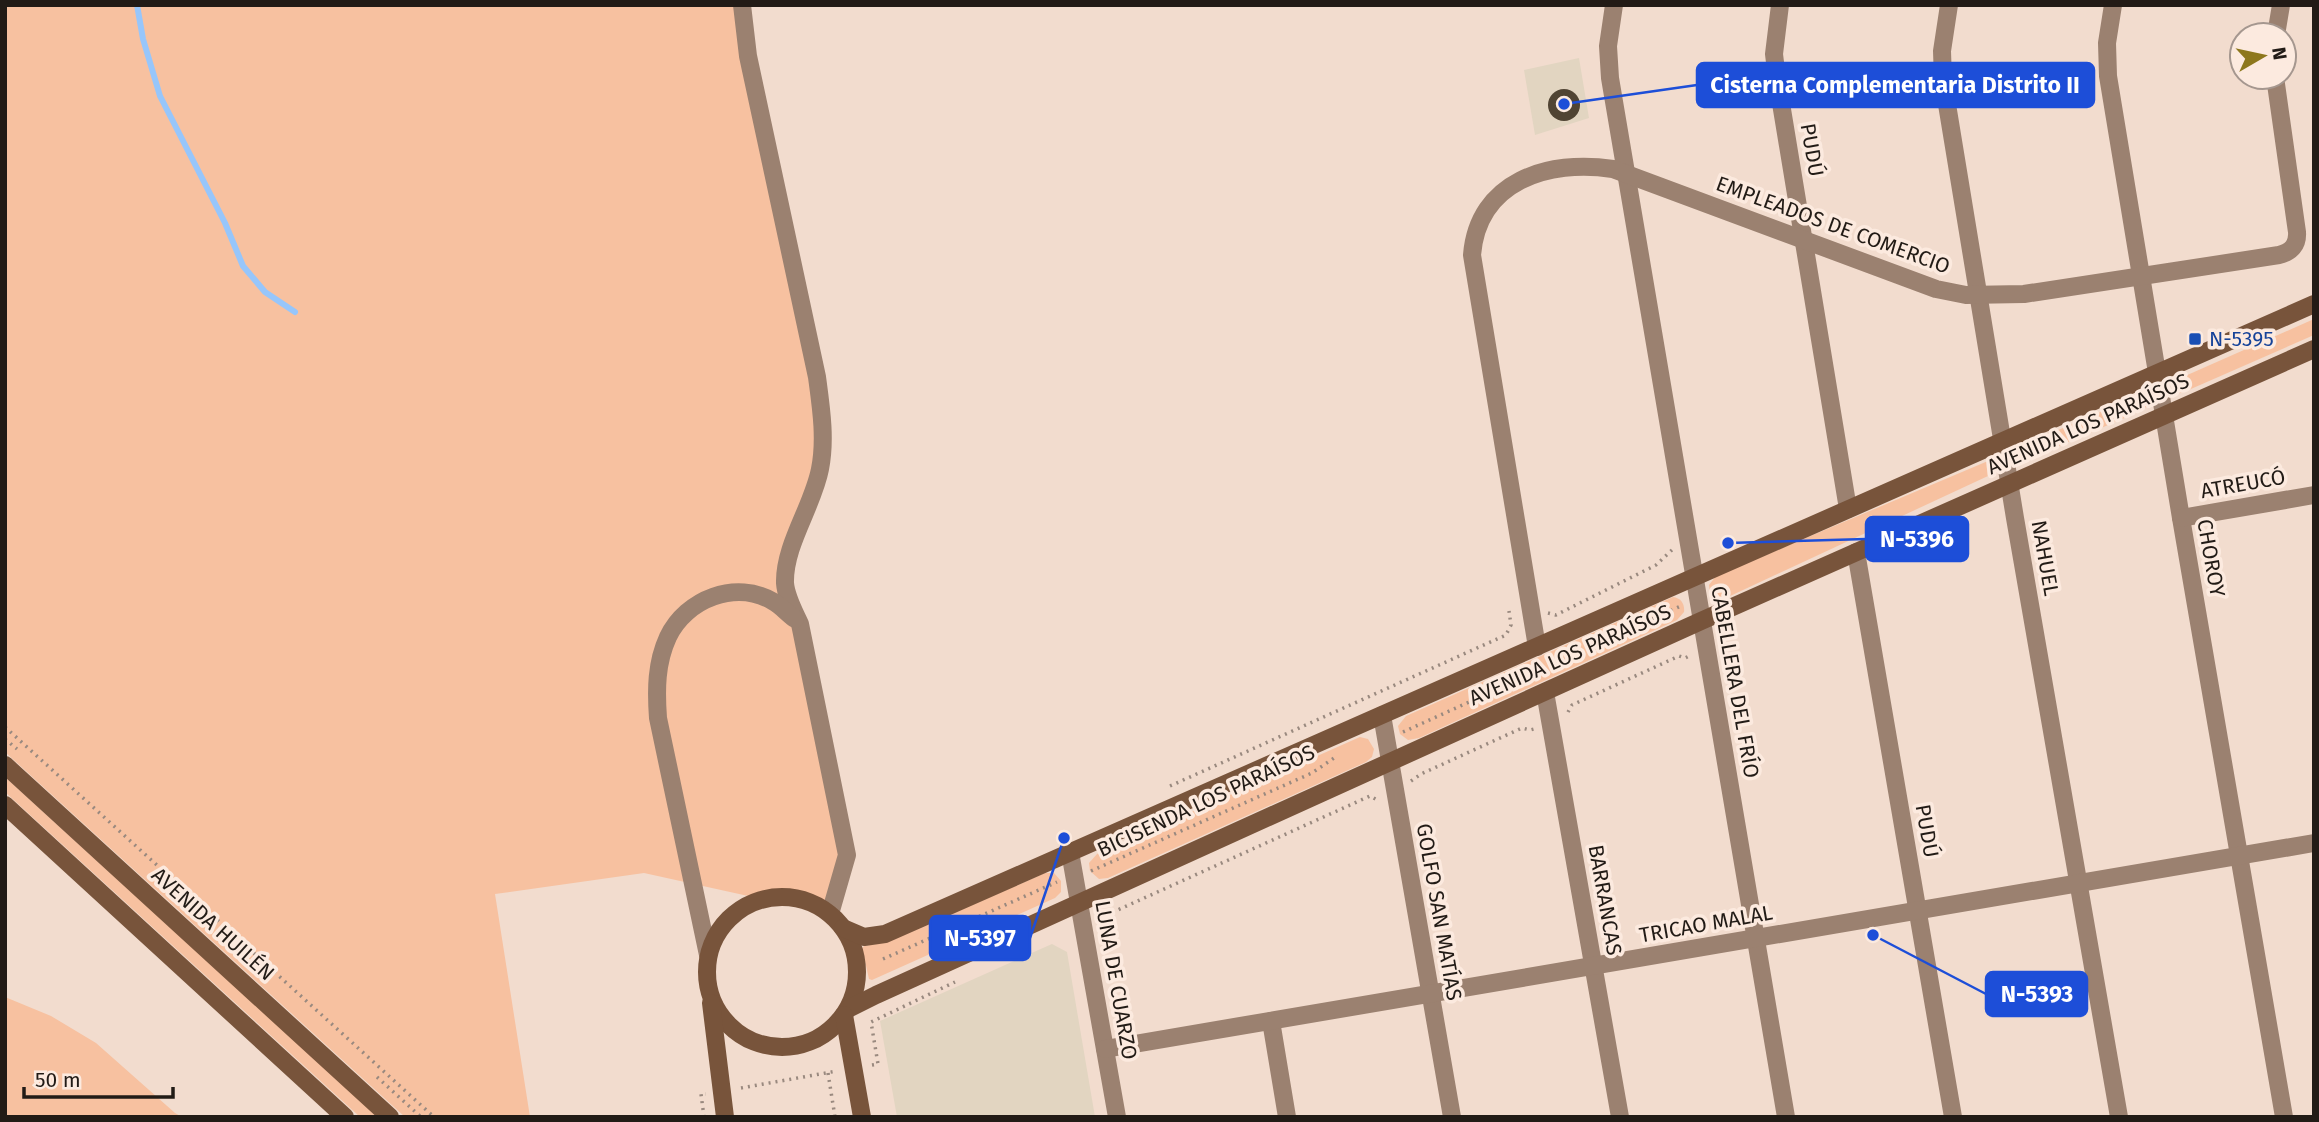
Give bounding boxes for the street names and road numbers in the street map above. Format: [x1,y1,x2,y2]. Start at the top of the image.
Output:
street label: PUDÚ [1795,121,1829,179]
street label: EMPLEADOS DE COMERCIO [1712,171,1954,279]
street label: AVENIDA LOS PARAÍSOS [1983,368,2193,480]
street label: ATREUCÓ [2199,464,2287,504]
street label: CHOROY [2191,517,2231,599]
street label: NAHUEL [2026,518,2065,598]
street label: CABELLERA DEL FRÍO [1705,584,1765,780]
street label: AVENIDA LOS PARAÍSOS [1465,599,1675,711]
street label: BICISENDA LOS PARAÍSOS [1093,739,1319,863]
street label: PUDÚ [1910,802,1944,860]
street label: GOLFO SAN MATÍAS [1411,821,1467,1003]
street label: BARRANCAS [1582,843,1628,957]
street label: AVENIDA HUILÉN [146,862,280,986]
street label: LUNA DE CUARZO [1089,899,1143,1061]
street label: TRICAO MALAL [1637,899,1775,949]

